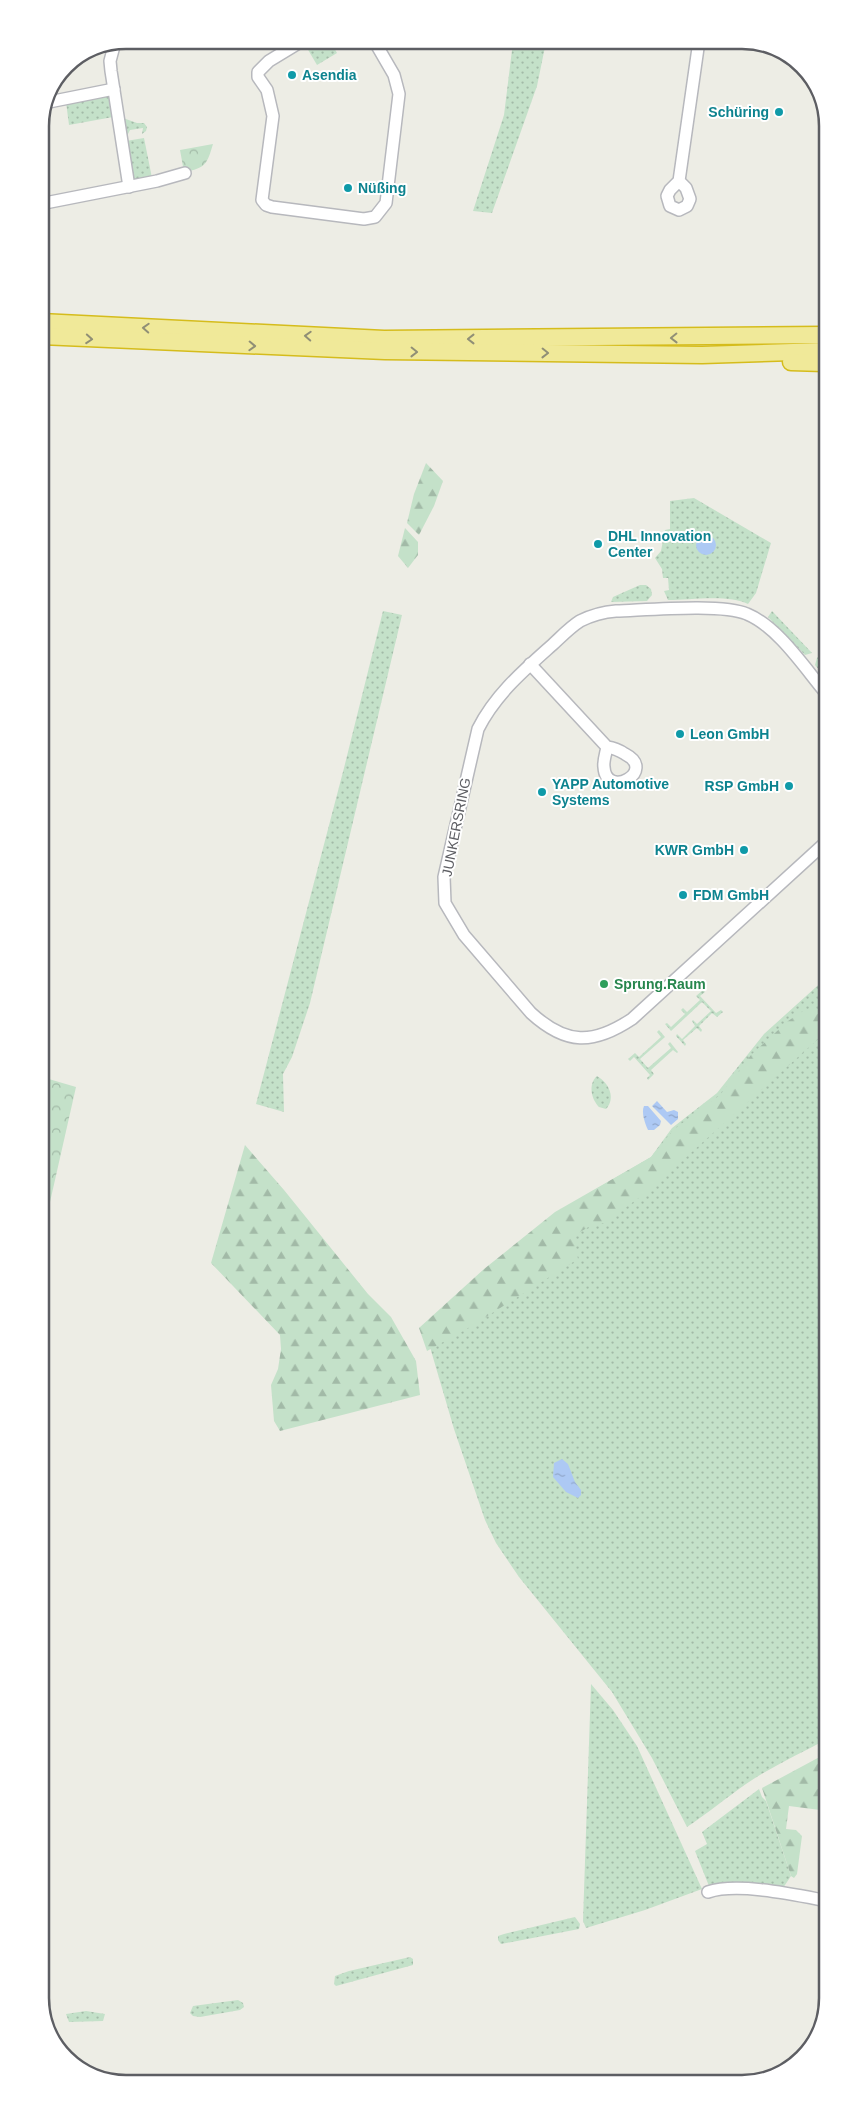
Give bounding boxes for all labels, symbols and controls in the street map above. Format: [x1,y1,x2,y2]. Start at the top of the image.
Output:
place label: Asendia [302,67,357,83]
marker: Asendia [286,69,298,81]
place label: Schüring [708,104,769,120]
marker: Schüring [773,106,785,118]
place label: Nüßing [358,180,406,196]
marker: Nüßing [342,182,354,194]
one-way arrow [142,323,150,334]
one-way arrow [304,330,312,341]
one-way arrow [86,333,94,344]
one-way arrow [670,333,678,343]
one-way arrow [466,334,474,344]
one-way arrow [248,341,256,351]
one-way arrow [410,347,418,357]
one-way arrow [541,348,549,358]
place label: DHL Innovation Center [608,528,711,560]
marker: DHL Innovation Center [592,538,604,550]
place label: Leon GmbH [690,726,769,742]
marker: Leon GmbH [674,728,686,740]
street label: JUNKERSRING [439,776,473,878]
place label: YAPP Automotive Systems [552,776,669,808]
place label: RSP GmbH [705,778,779,794]
marker: RSP GmbH [783,780,795,792]
marker: YAPP Automotive Systems [536,786,548,798]
place label: KWR GmbH [655,842,734,858]
marker: KWR GmbH [738,844,750,856]
place label: FDM GmbH [693,887,769,903]
marker: FDM GmbH [677,889,689,901]
place label: Sprung.Raum [614,976,706,992]
marker: Sprung.Raum [598,978,610,990]

